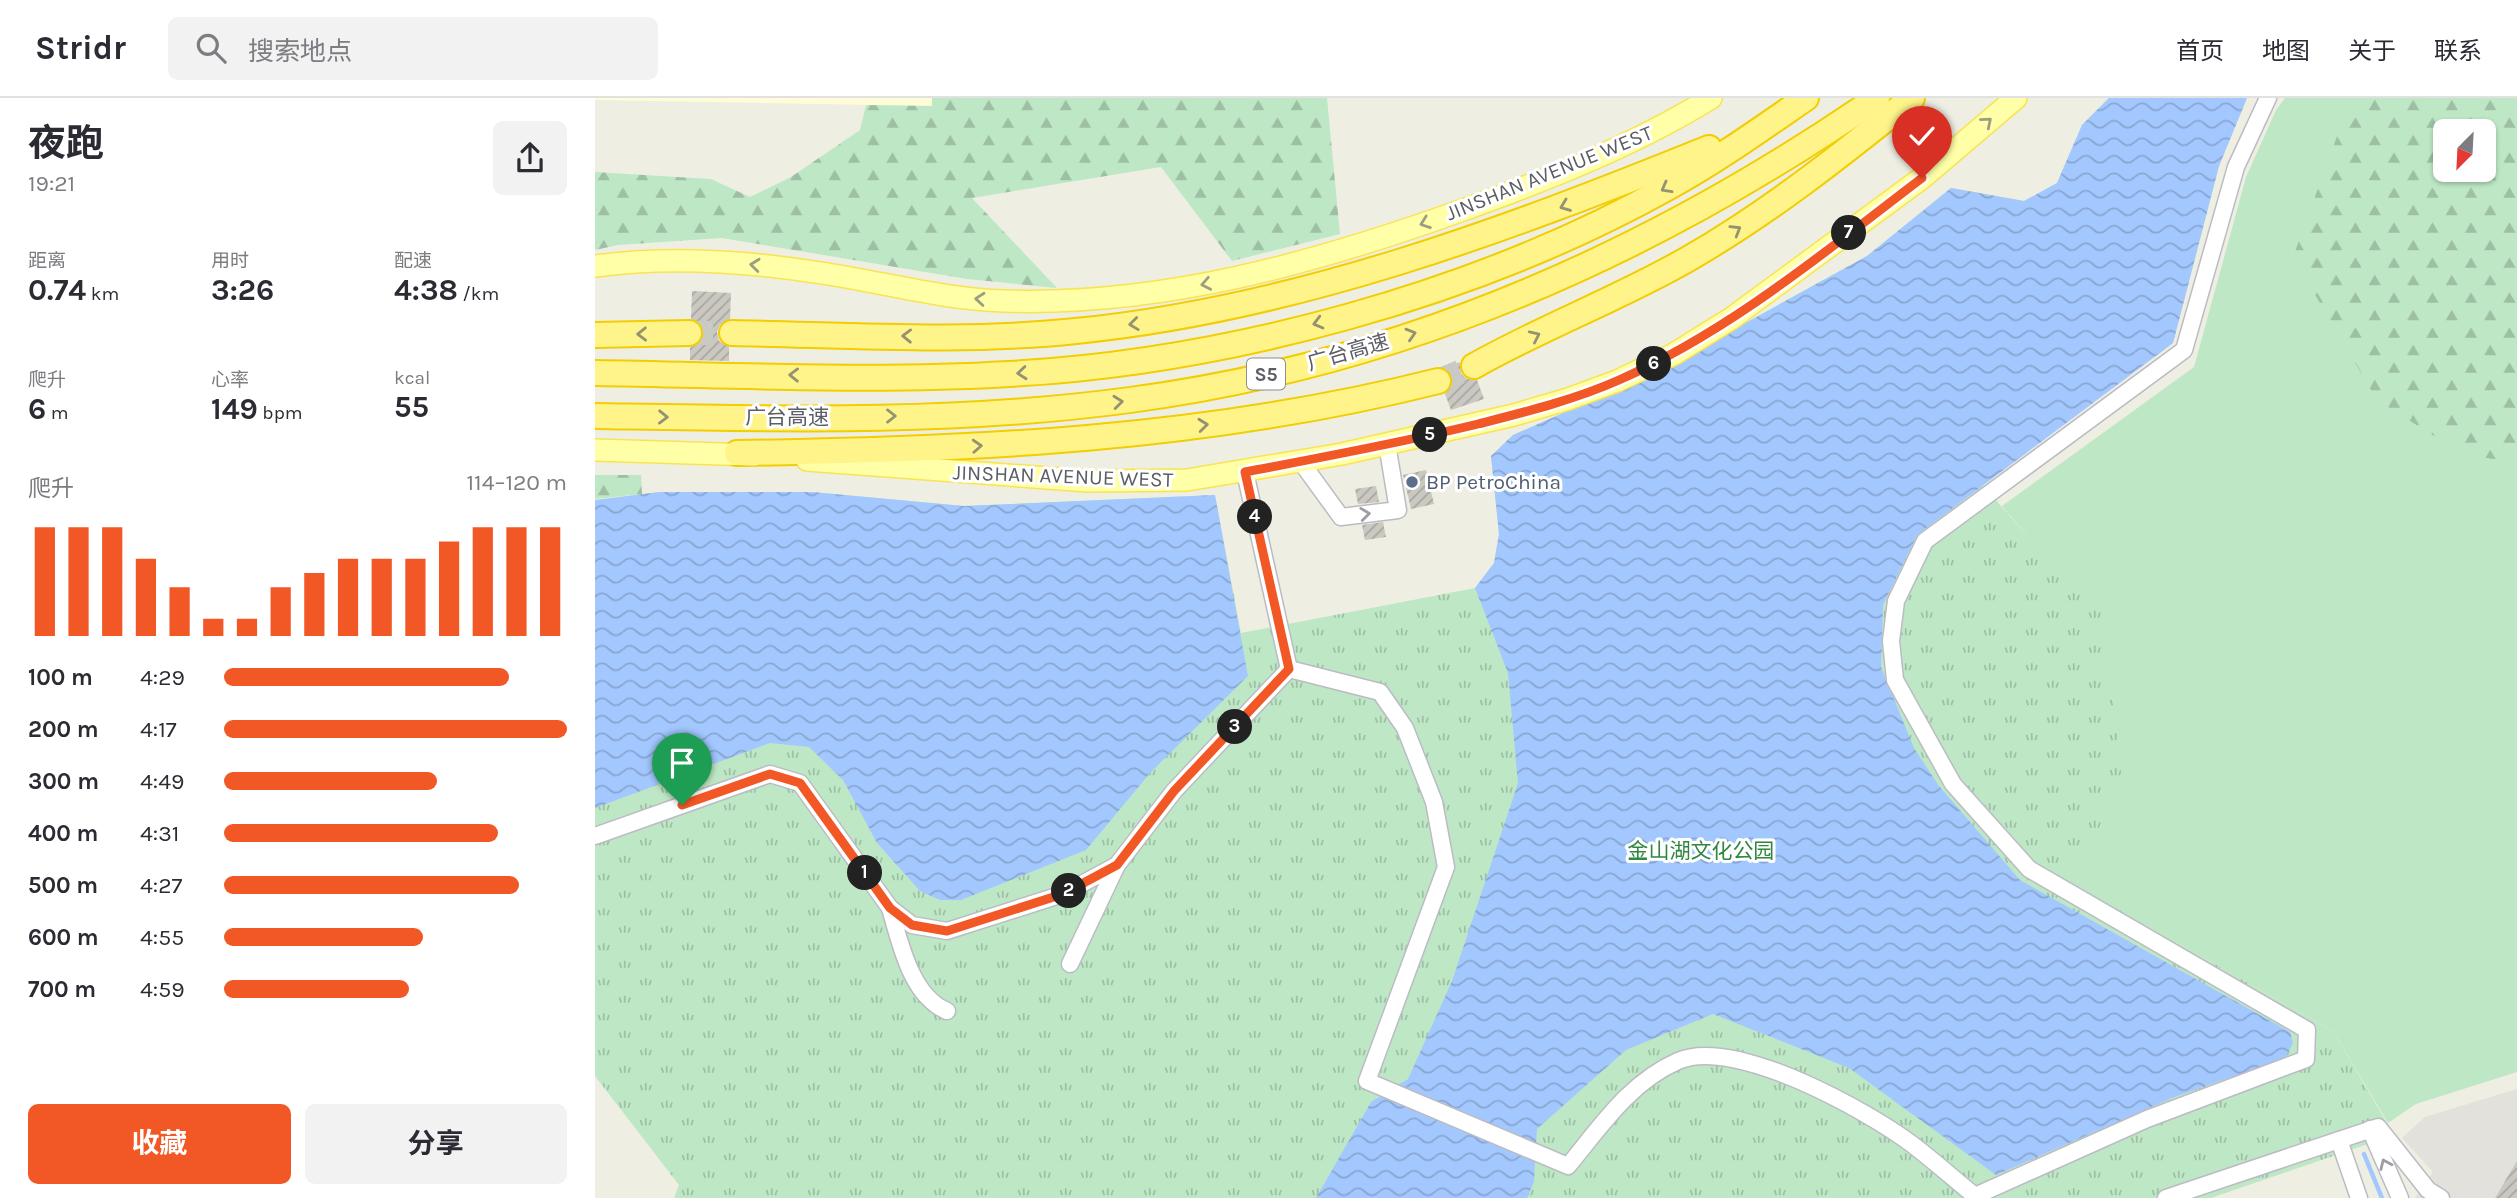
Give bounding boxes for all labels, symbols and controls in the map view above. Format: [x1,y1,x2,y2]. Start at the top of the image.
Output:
search box [168,17,658,80]
text: Stridr [35,29,126,67]
icon: search [192,29,230,67]
text: 搜索地点 [248,36,352,67]
text: 首页 [2176,37,2224,65]
text: 地图 [2262,37,2310,65]
text: 关于 [2348,37,2396,65]
text: 联系 [2434,37,2482,65]
pin [1892,106,1952,178]
icon: check [1903,117,1941,155]
one-way arrow [1979,118,1992,130]
north arrow [2433,119,2495,182]
map controls [2433,119,2496,182]
street label: JINSHAN AVENUE WEST [1442,120,1656,225]
text: 夜跑 [28,121,104,166]
button: share [493,121,567,195]
text: 19:21 [28,170,75,197]
one-way arrow [1661,180,1674,193]
one-way arrow [1560,198,1572,212]
one-way arrow [1420,215,1432,229]
pin: 7 [1831,216,1867,250]
text: 7 [1844,221,1853,243]
one-way arrow [1728,225,1741,238]
text: 距离 [28,250,66,272]
text: 用时 [211,250,249,272]
text: 配速 [394,250,432,272]
one-way arrow [749,257,761,272]
text: 0.74 [28,272,86,308]
text: 3:26 [211,272,274,308]
text: 4:38 [394,272,458,308]
one-way arrow [1200,276,1212,291]
text: km [86,283,119,305]
text: /km [458,283,499,305]
one-way arrow [974,292,985,307]
one-way arrow [1312,314,1324,329]
one-way arrow [1128,317,1140,332]
one-way arrow [636,326,647,342]
one-way arrow [901,328,912,343]
one-way arrow [1404,328,1416,343]
street label: 广台高速 [1304,329,1392,375]
one-way arrow [1528,330,1540,344]
pin: 6 [1637,346,1671,382]
text: 6 [1648,352,1659,374]
road number: S5 [1247,358,1285,390]
one-way arrow [1016,365,1027,380]
text: kcal [394,367,430,389]
one-way arrow [789,367,799,383]
text: 爬升 [28,369,66,391]
text: 心率 [211,369,249,391]
text: 55 [394,389,429,425]
text: 6 [28,391,46,427]
text: 149 [211,391,258,427]
one-way arrow [1112,394,1123,409]
text: m [46,402,69,424]
text: bpm [258,402,303,424]
street label: 广台高速 [745,405,829,429]
one-way arrow [886,408,896,424]
one-way arrow [658,409,669,425]
one-way arrow [1198,418,1209,433]
pin: 5 [1413,418,1447,452]
text: 5 [1424,423,1435,445]
one-way arrow [972,439,983,454]
street label: JINSHAN AVENUE WEST [952,460,1174,492]
text: 114–120 m [467,469,567,496]
place label: BP PetroChina [1426,470,1561,494]
marker: BP PetroChina [1404,474,1420,490]
text: 爬升 [28,475,74,502]
pin: 4 [1237,500,1273,534]
text: 4 [1249,505,1260,527]
one-way arrow [1359,507,1371,522]
text: 100 m [28,664,93,691]
text: 4:29 [140,664,185,691]
pin: 3 [1217,710,1253,744]
text: 3 [1229,715,1240,737]
text: 200 m [28,716,99,743]
text: 4:17 [140,716,177,743]
pin [652,733,712,805]
icon: arrive [663,744,701,782]
text: 300 m [28,768,99,795]
text: 4:49 [140,768,184,795]
text: 400 m [28,820,98,847]
text: 4:31 [140,820,179,847]
park label: 金山湖文化公园 [1628,839,1775,863]
pin: 1 [847,856,883,890]
text: 1 [861,861,868,883]
text: 500 m [28,872,98,899]
text: 4:27 [140,872,182,899]
pin: 2 [1051,874,1086,908]
text: 2 [1063,879,1074,901]
text: 600 m [28,924,99,951]
text: 4:55 [140,924,184,951]
text: 700 m [28,976,96,1003]
text: 4:59 [140,976,184,1003]
button: 收藏 [28,1104,291,1184]
button: 分享 [305,1104,567,1184]
one-way arrow [2379,1158,2393,1171]

